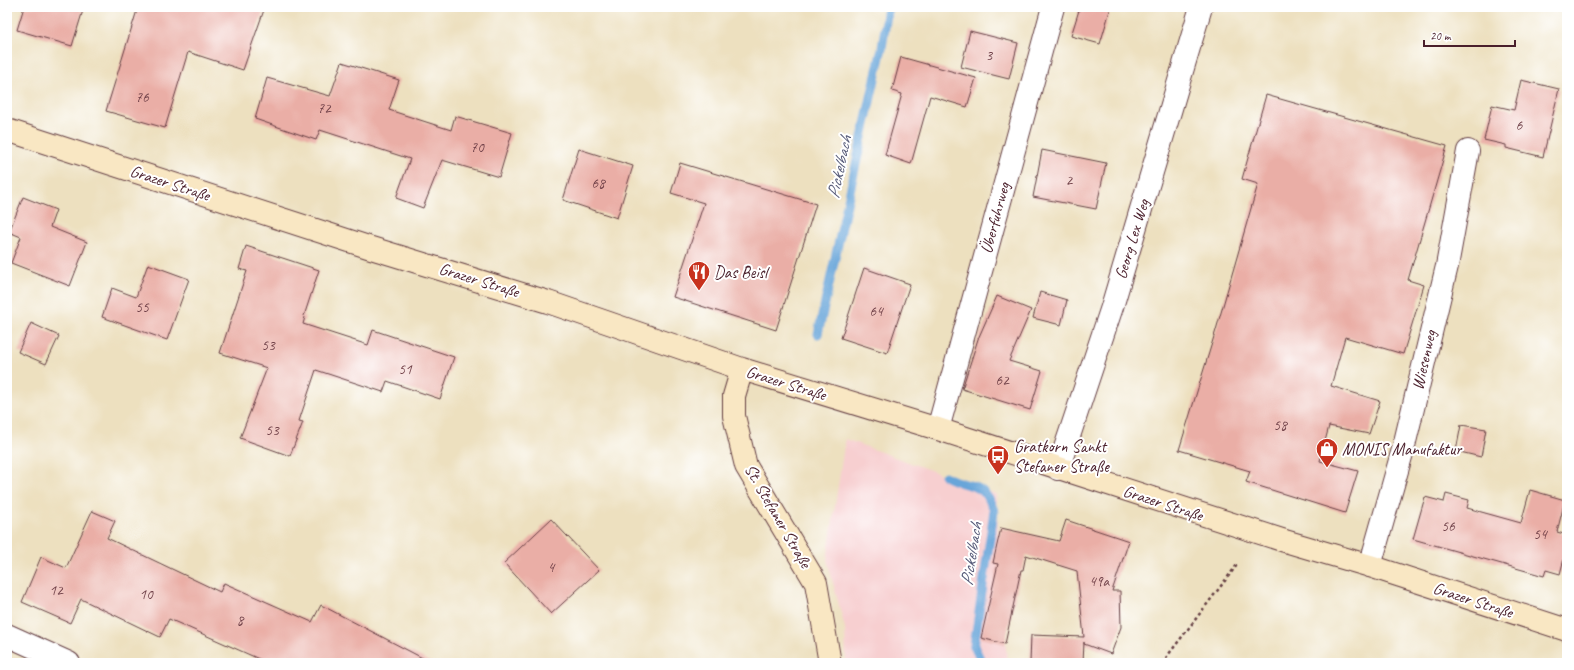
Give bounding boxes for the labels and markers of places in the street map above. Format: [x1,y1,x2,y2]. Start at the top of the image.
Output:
restaurant icon: Das Beisl [686,259,712,292]
place label: Das Beisl [714,262,770,283]
place label: Gratkorn Sankt Stefaner Straße [1014,436,1110,477]
shop icon: MONIS Manufaktur [1314,436,1340,469]
place label: MONIS Manufaktur [1342,439,1463,460]
bus stop icon: Gratkorn Sankt Stefaner Straße [985,443,1011,476]

